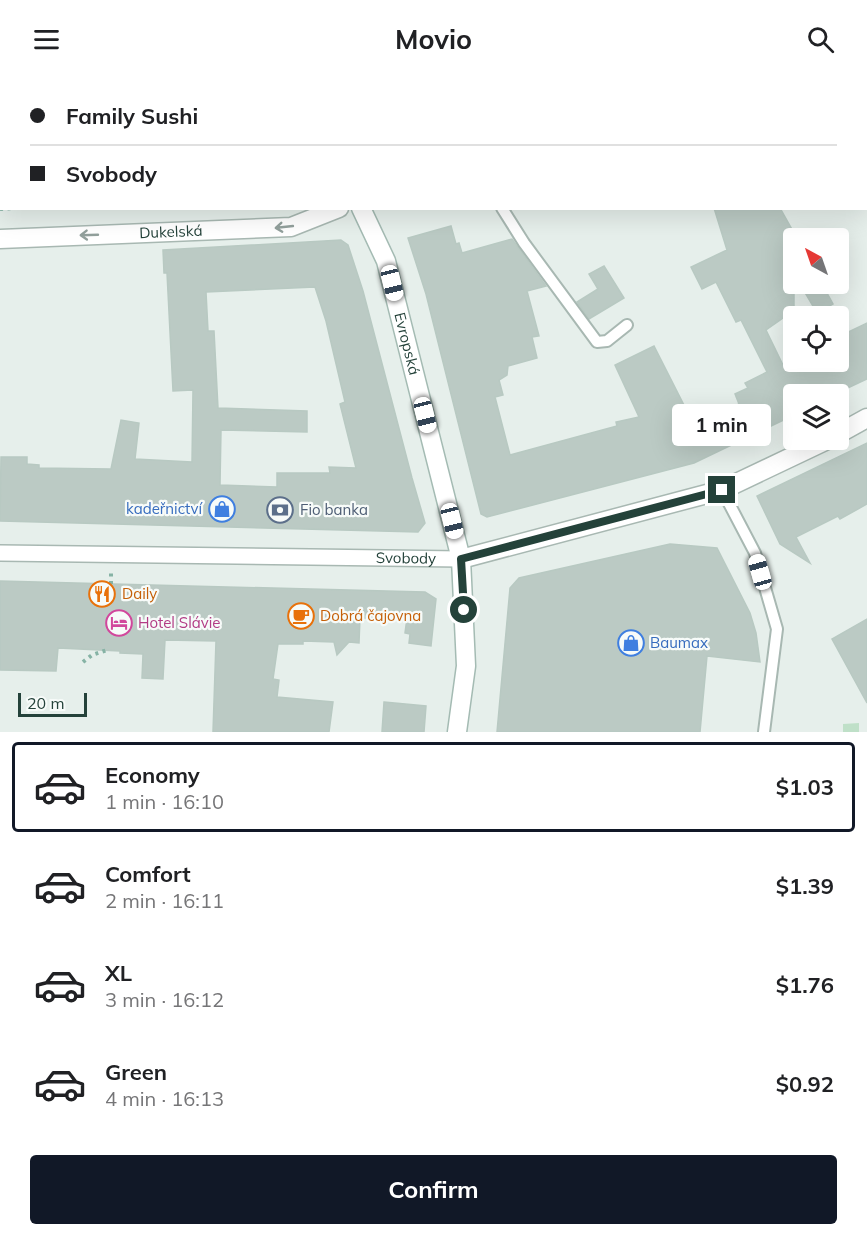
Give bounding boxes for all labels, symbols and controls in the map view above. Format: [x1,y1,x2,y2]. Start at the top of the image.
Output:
text: Movio [395,22,472,56]
icon: menu [30,23,63,56]
icon: search [804,23,837,56]
text: Family Sushi [66,102,198,130]
text: Svobody [66,160,157,188]
street label: Dukelská [139,221,203,242]
one-way arrow [275,222,295,233]
north arrow [783,228,849,294]
map controls [783,228,849,450]
one-way arrow [80,230,100,241]
car [379,263,405,303]
button: locate [783,306,849,372]
street label: Evropská [390,310,424,377]
button: layers [783,384,849,450]
car [412,395,438,435]
callout: 1 min [672,403,771,445]
text: 1 min [695,412,748,437]
route end [708,476,735,503]
shop icon: kadeřnictví [207,494,237,524]
bank icon: Fio banka [265,495,295,525]
place label: kadeřnictví [126,499,203,518]
place label: Fio banka [300,500,368,519]
car [439,501,465,541]
street label: Svobody [376,548,436,568]
car [746,552,774,592]
restaurant icon: Daily [87,579,117,609]
place label: Daily [122,584,157,603]
route start [450,596,477,623]
cafe icon: Dobrá čajovna [286,601,316,631]
place label: Dobrá čajovna [320,606,421,625]
hotel icon: Hotel Slávie [104,608,134,638]
place label: Hotel Slávie [138,613,220,632]
shop icon: Baumax [616,628,646,658]
place label: Baumax [650,633,708,652]
scale bar [18,690,87,718]
text: 20 m [27,693,64,713]
icon: car [33,760,87,814]
text: Economy [105,761,200,789]
text: $1.03 [776,773,834,801]
text: 1 min · 16:10 [105,789,224,814]
icon: car [33,859,87,913]
text: Comfort [105,860,191,888]
text: $1.39 [776,872,834,900]
text: 2 min · 16:11 [105,888,224,913]
icon: car [33,958,87,1012]
text: XL [105,959,132,987]
text: $1.76 [776,971,834,999]
text: 3 min · 16:12 [105,987,224,1012]
icon: car [33,1057,87,1111]
text: Green [105,1058,167,1086]
text: $0.92 [776,1070,834,1098]
text: 4 min · 16:13 [105,1086,224,1111]
button: Confirm [30,1155,837,1224]

